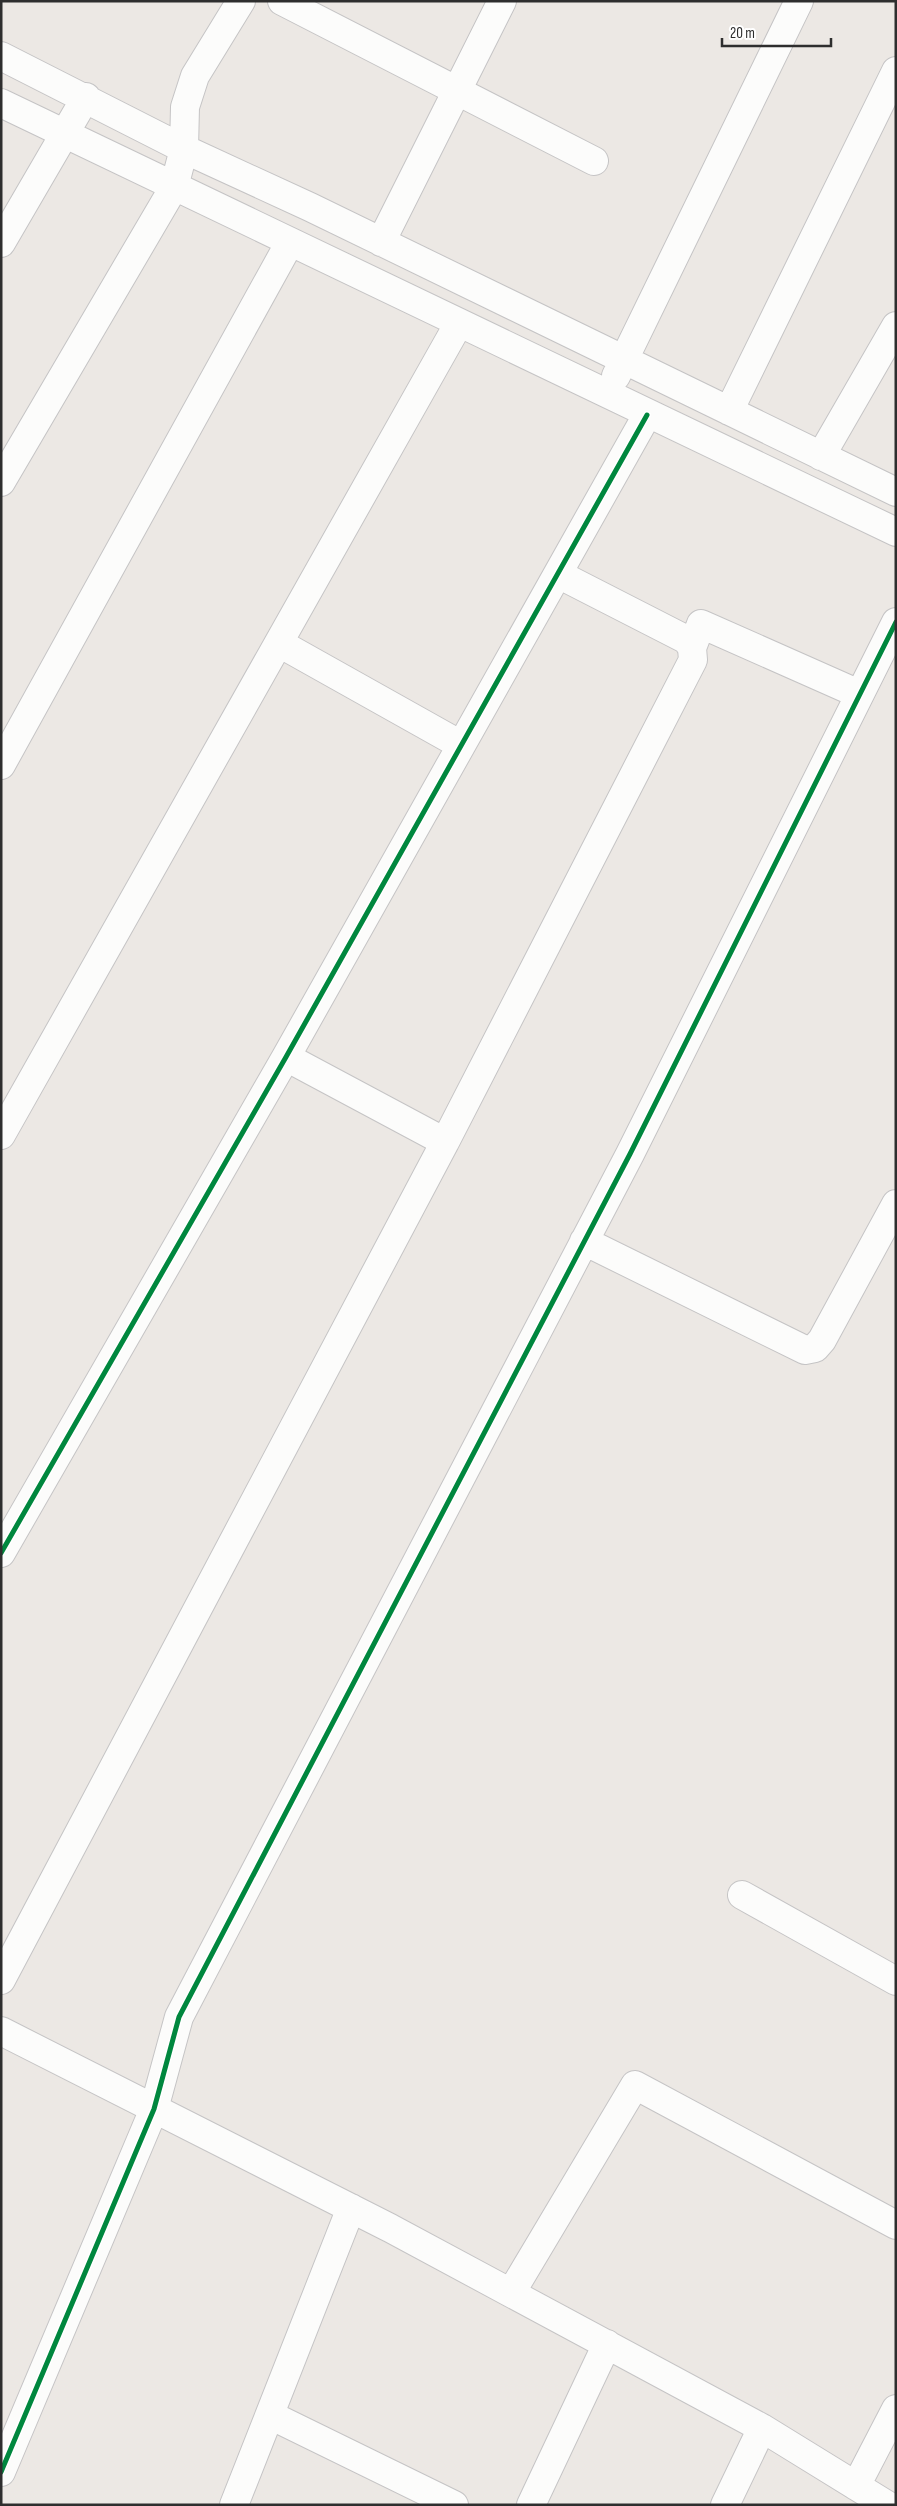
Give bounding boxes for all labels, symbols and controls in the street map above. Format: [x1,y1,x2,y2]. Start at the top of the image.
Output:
scale bar [722,15,831,47]
text: 20 m [730,24,755,43]

